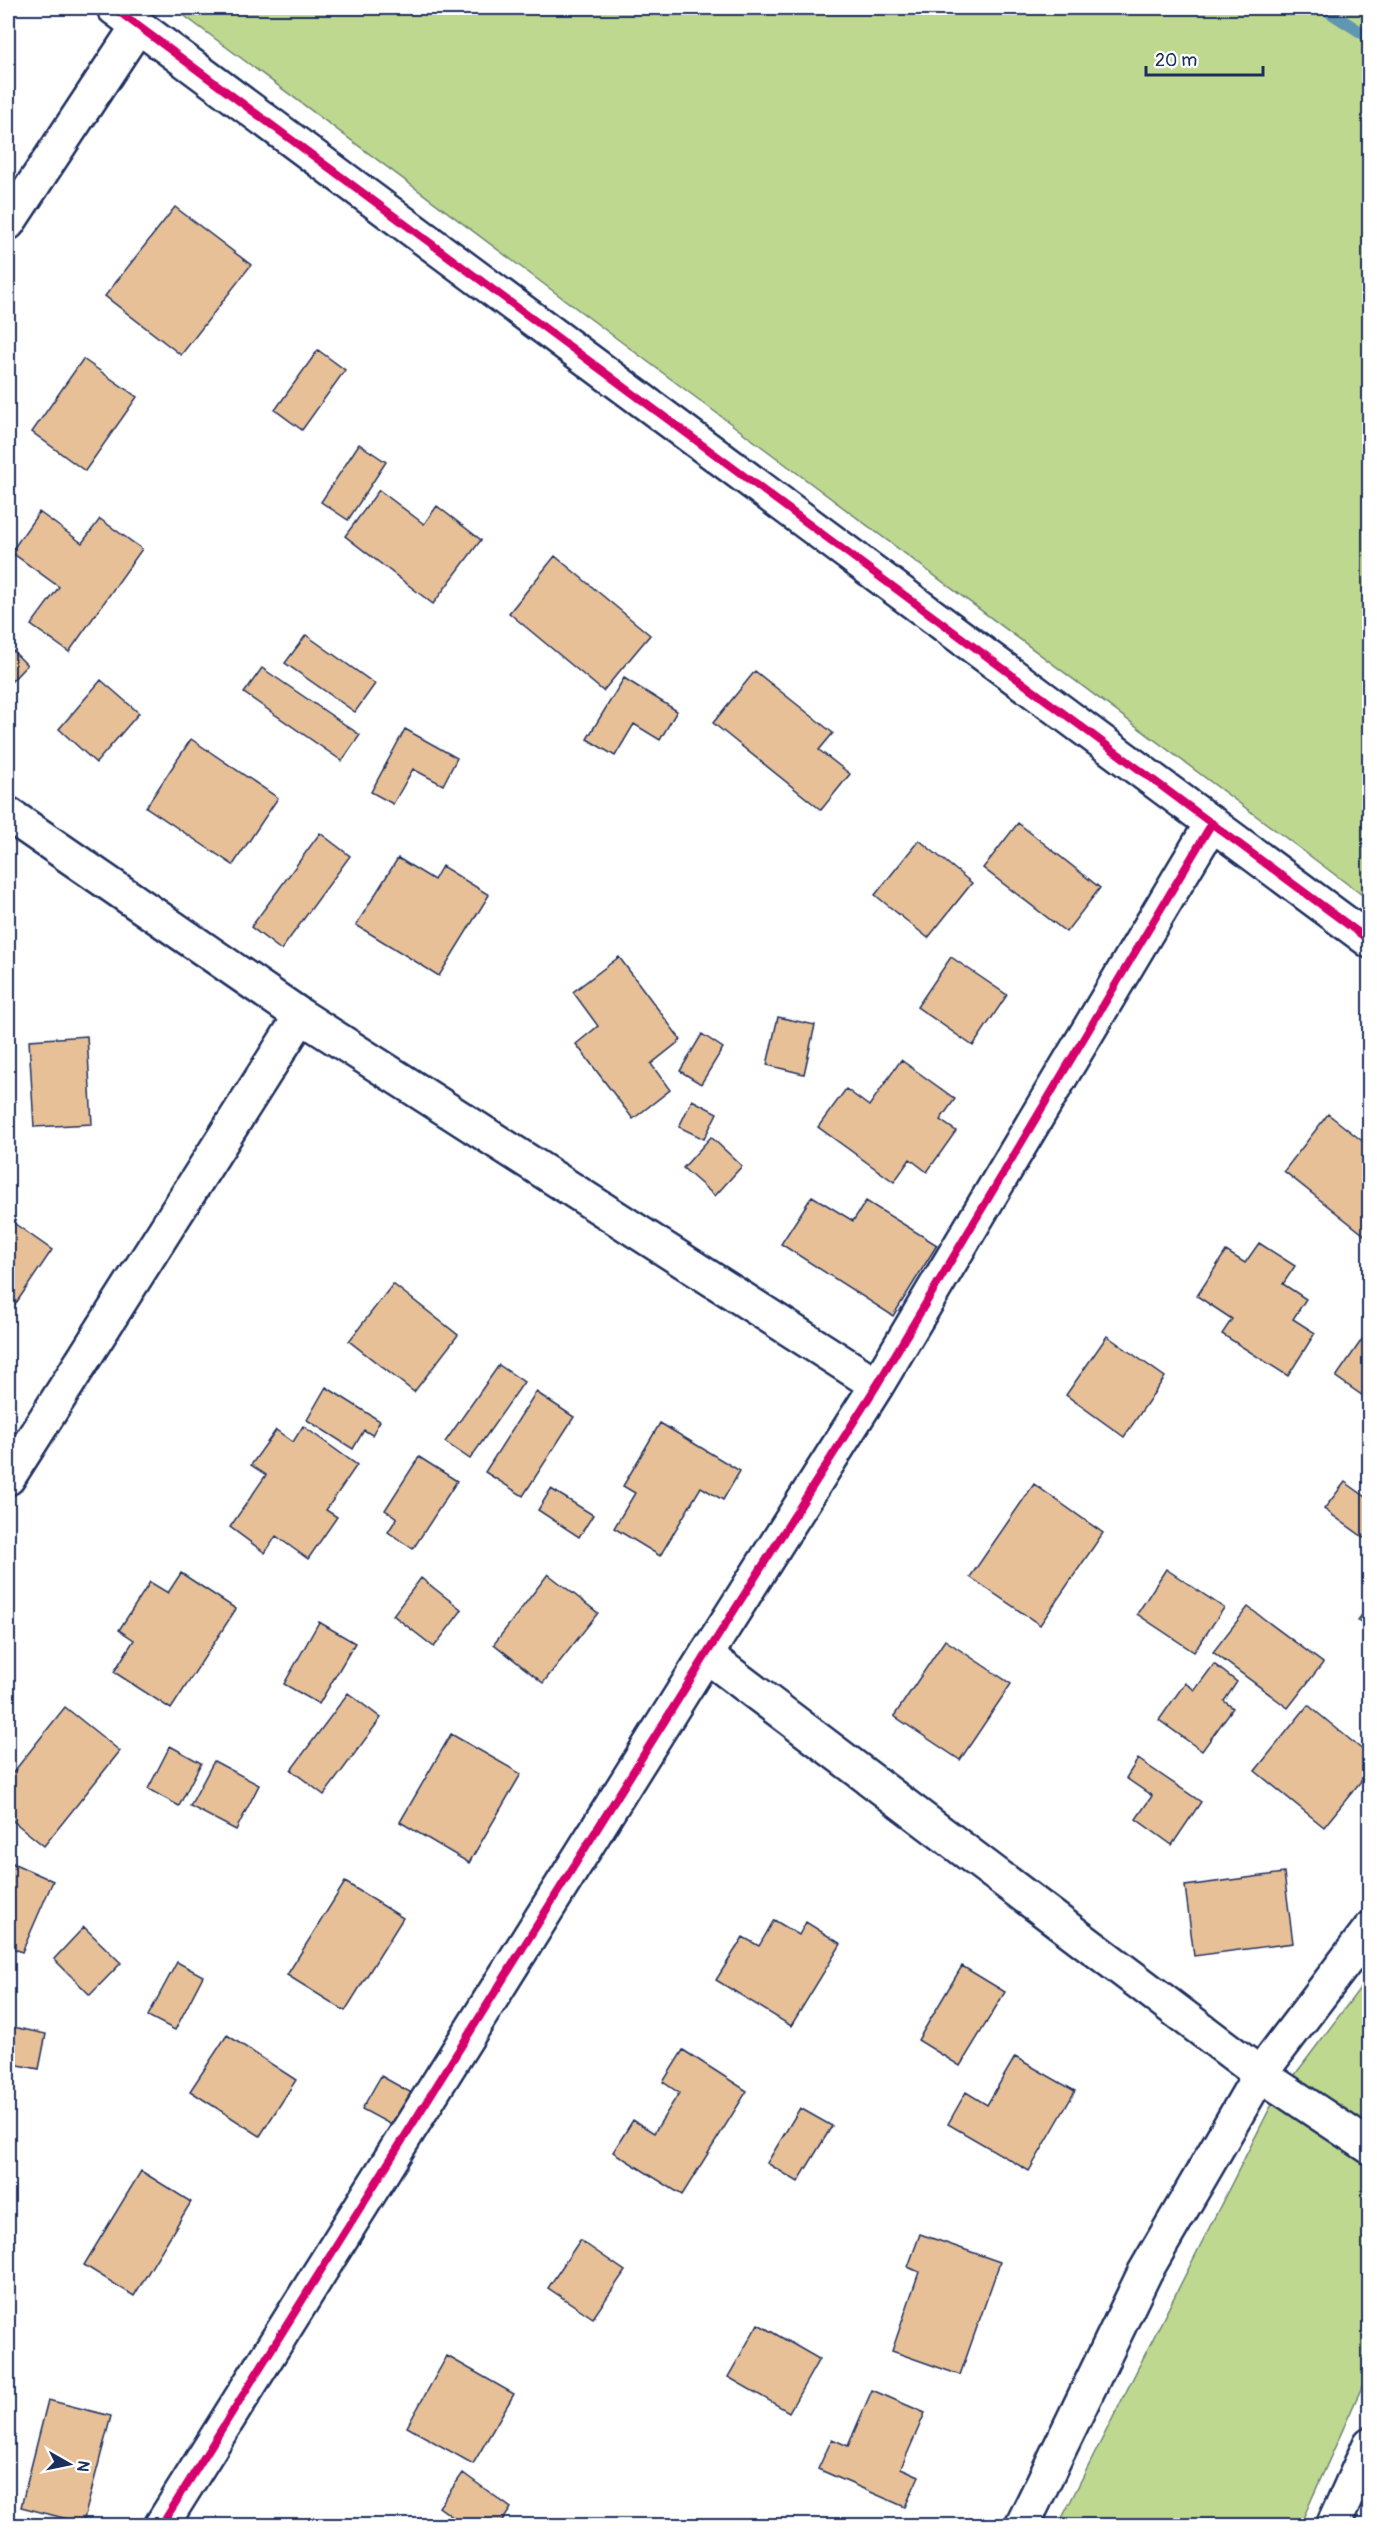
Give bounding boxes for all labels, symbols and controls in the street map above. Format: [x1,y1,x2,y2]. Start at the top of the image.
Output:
scale bar [1146,39,1263,77]
text: 20 m [1155,49,1197,72]
north arrow [39,2434,99,2494]
text: N [72,2459,94,2473]

